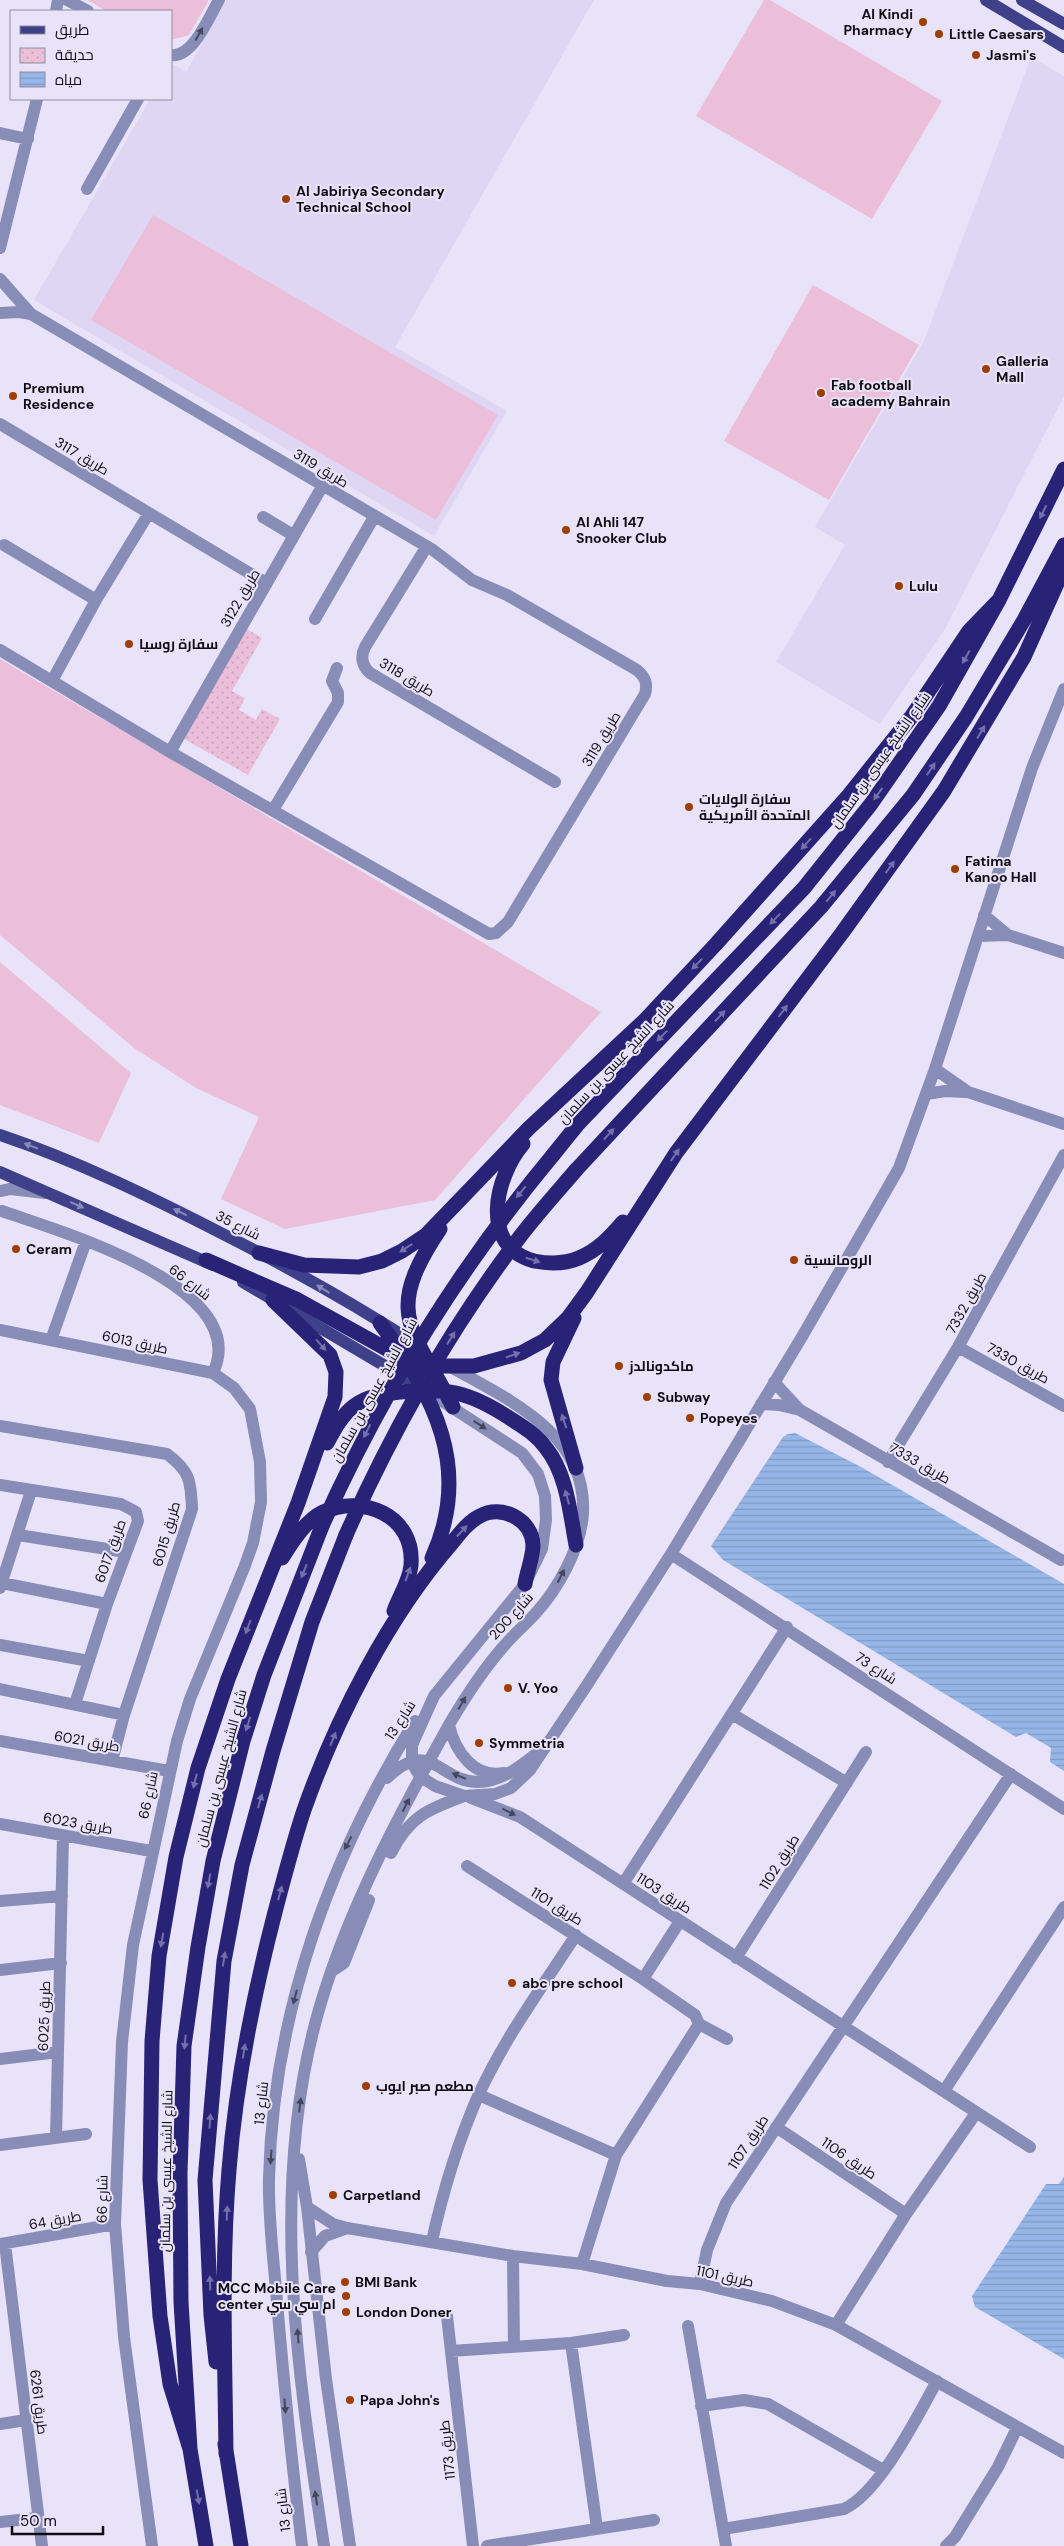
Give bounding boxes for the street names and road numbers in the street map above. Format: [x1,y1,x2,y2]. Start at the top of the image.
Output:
street label: طريق 3117 [52,433,112,479]
street label: طريق 3119 [290,445,352,491]
street label: طريق 3122 [216,566,264,630]
street label: طريق 3118 [376,654,438,700]
street label: شارع الشيخ عيسى بن سلمان [826,688,934,832]
street label: طريق 3119 [578,708,624,770]
street label: شارع الشيخ عيسى بن سلمان [554,996,678,1128]
street label: شارع 35 [213,1206,263,1244]
street label: شارع 66 [165,1260,215,1304]
street label: طريق 7332 [942,1269,990,1337]
street label: شارع الشيخ عيسى بن سلمان [327,1315,421,1465]
street label: طريق 6013 [100,1326,170,1358]
street label: طريق 7330 [983,1338,1053,1388]
street label: طريق 7333 [886,1438,954,1488]
street label: طريق 6015 [148,1499,184,1569]
street label: طريق 6017 [90,1517,130,1585]
street label: شارع 200 [485,1588,537,1644]
street label: شارع 73 [852,1648,900,1688]
street label: شارع الشيخ عيسى بن سلمان [191,1687,251,1849]
street label: شارع 13 [381,1697,419,1743]
street label: طريق 6021 [53,1726,121,1756]
street label: شارع 66 [134,1769,162,1821]
street label: طريق 6023 [42,1808,114,1838]
street label: طريق 1102 [755,1831,803,1893]
street label: طريق 1103 [633,1868,695,1918]
street label: طريق 1101 [527,1883,587,1929]
street label: طريق 6025 [34,1980,54,2052]
street label: شارع 13 [250,2080,272,2126]
street label: شارع الشيخ عيسى بن سلمان [156,2090,176,2252]
street label: طريق 1107 [724,2111,772,2173]
street label: طريق 1106 [818,2133,880,2183]
street label: شارع 66 [93,2175,111,2223]
street label: طريق 64 [27,2207,83,2233]
street label: طريق 1101 [695,2261,755,2291]
street label: طريق 6261 [26,2368,52,2436]
street label: طريق 1173 [435,2419,459,2481]
street label: شارع 13 [271,2487,295,2533]

